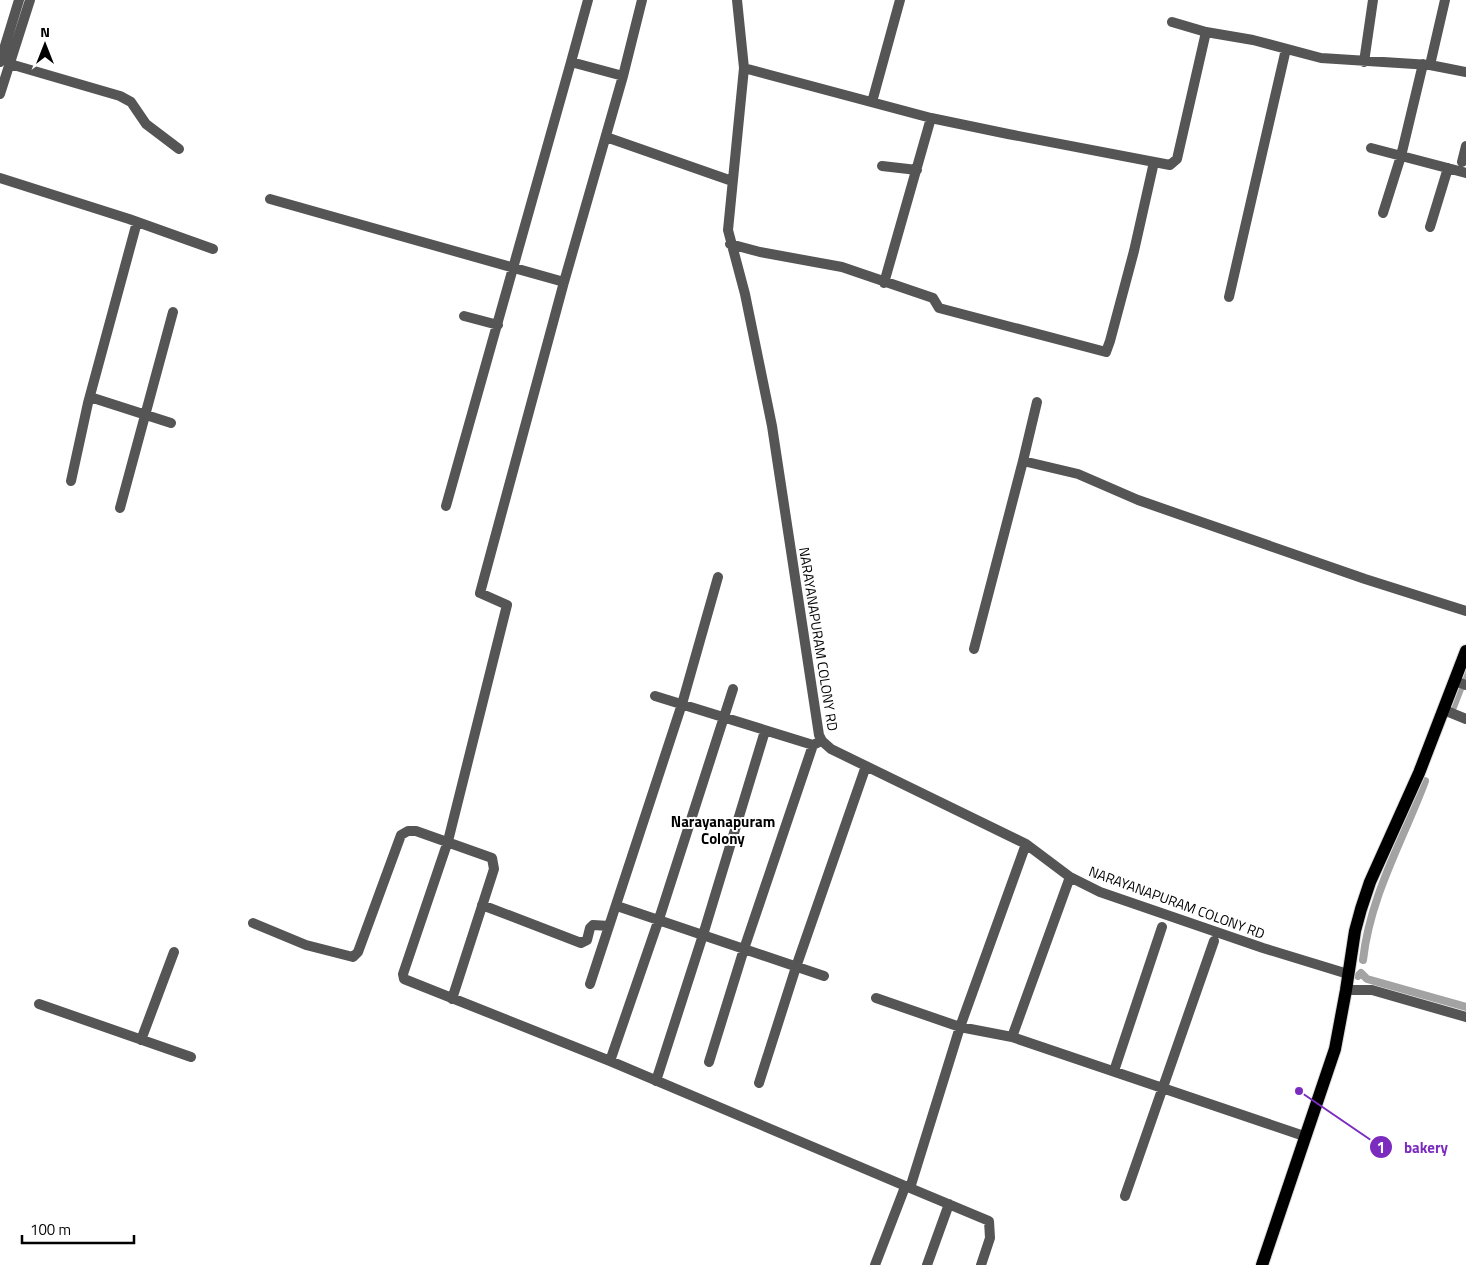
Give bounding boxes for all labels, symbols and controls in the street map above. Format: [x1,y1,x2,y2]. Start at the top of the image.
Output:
north arrow [20,20,70,70]
text: N [40,21,50,42]
street label: NARAYANAPURAM COLONY RD [794,545,844,733]
district label: Narayanapuram Colony [671,810,775,850]
street label: NARAYANAPURAM COLONY RD [1086,860,1268,944]
callout: bakery [1369,1132,1458,1162]
text: 1 [1377,1136,1385,1159]
text: bakery [1404,1136,1449,1159]
scale bar [22,1212,135,1244]
text: 100 m [30,1218,71,1241]

